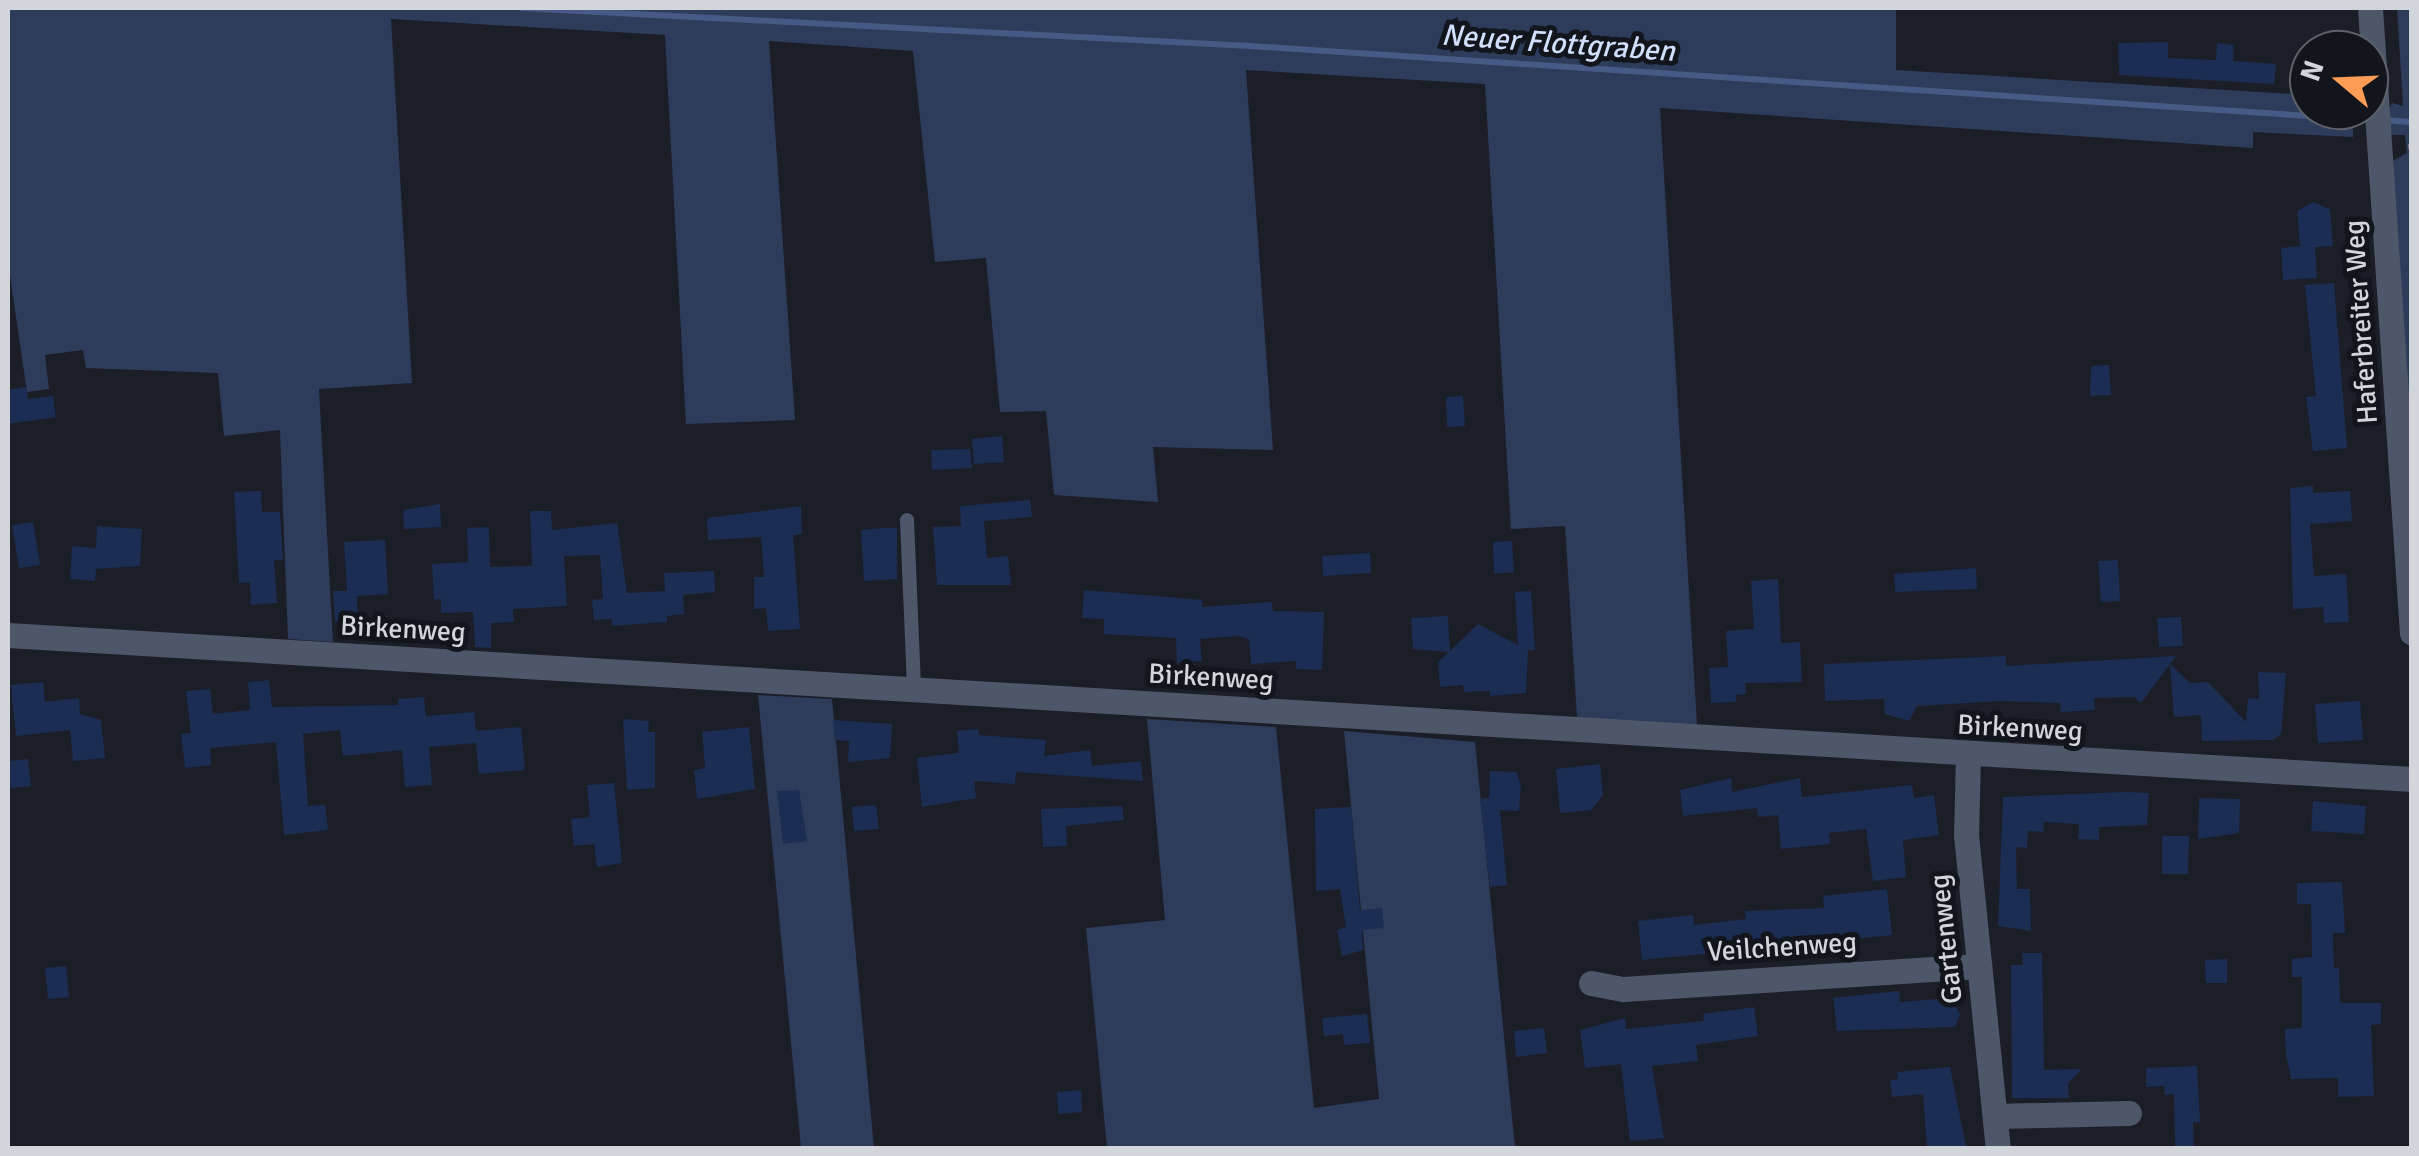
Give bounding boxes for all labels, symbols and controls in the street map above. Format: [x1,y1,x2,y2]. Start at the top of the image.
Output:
water label: Neuer Flottgraben [1440,18,1676,70]
north arrow [2289,30,2389,130]
text: N [2293,56,2332,86]
street label: Haferbreiter Weg [2337,219,2385,425]
street label: Birkenweg [339,609,467,649]
street label: Birkenweg [1147,657,1275,697]
street label: Birkenweg [1956,708,2084,748]
street label: Gartenweg [1922,873,1970,1005]
street label: Veilchenweg [1706,925,1858,969]

